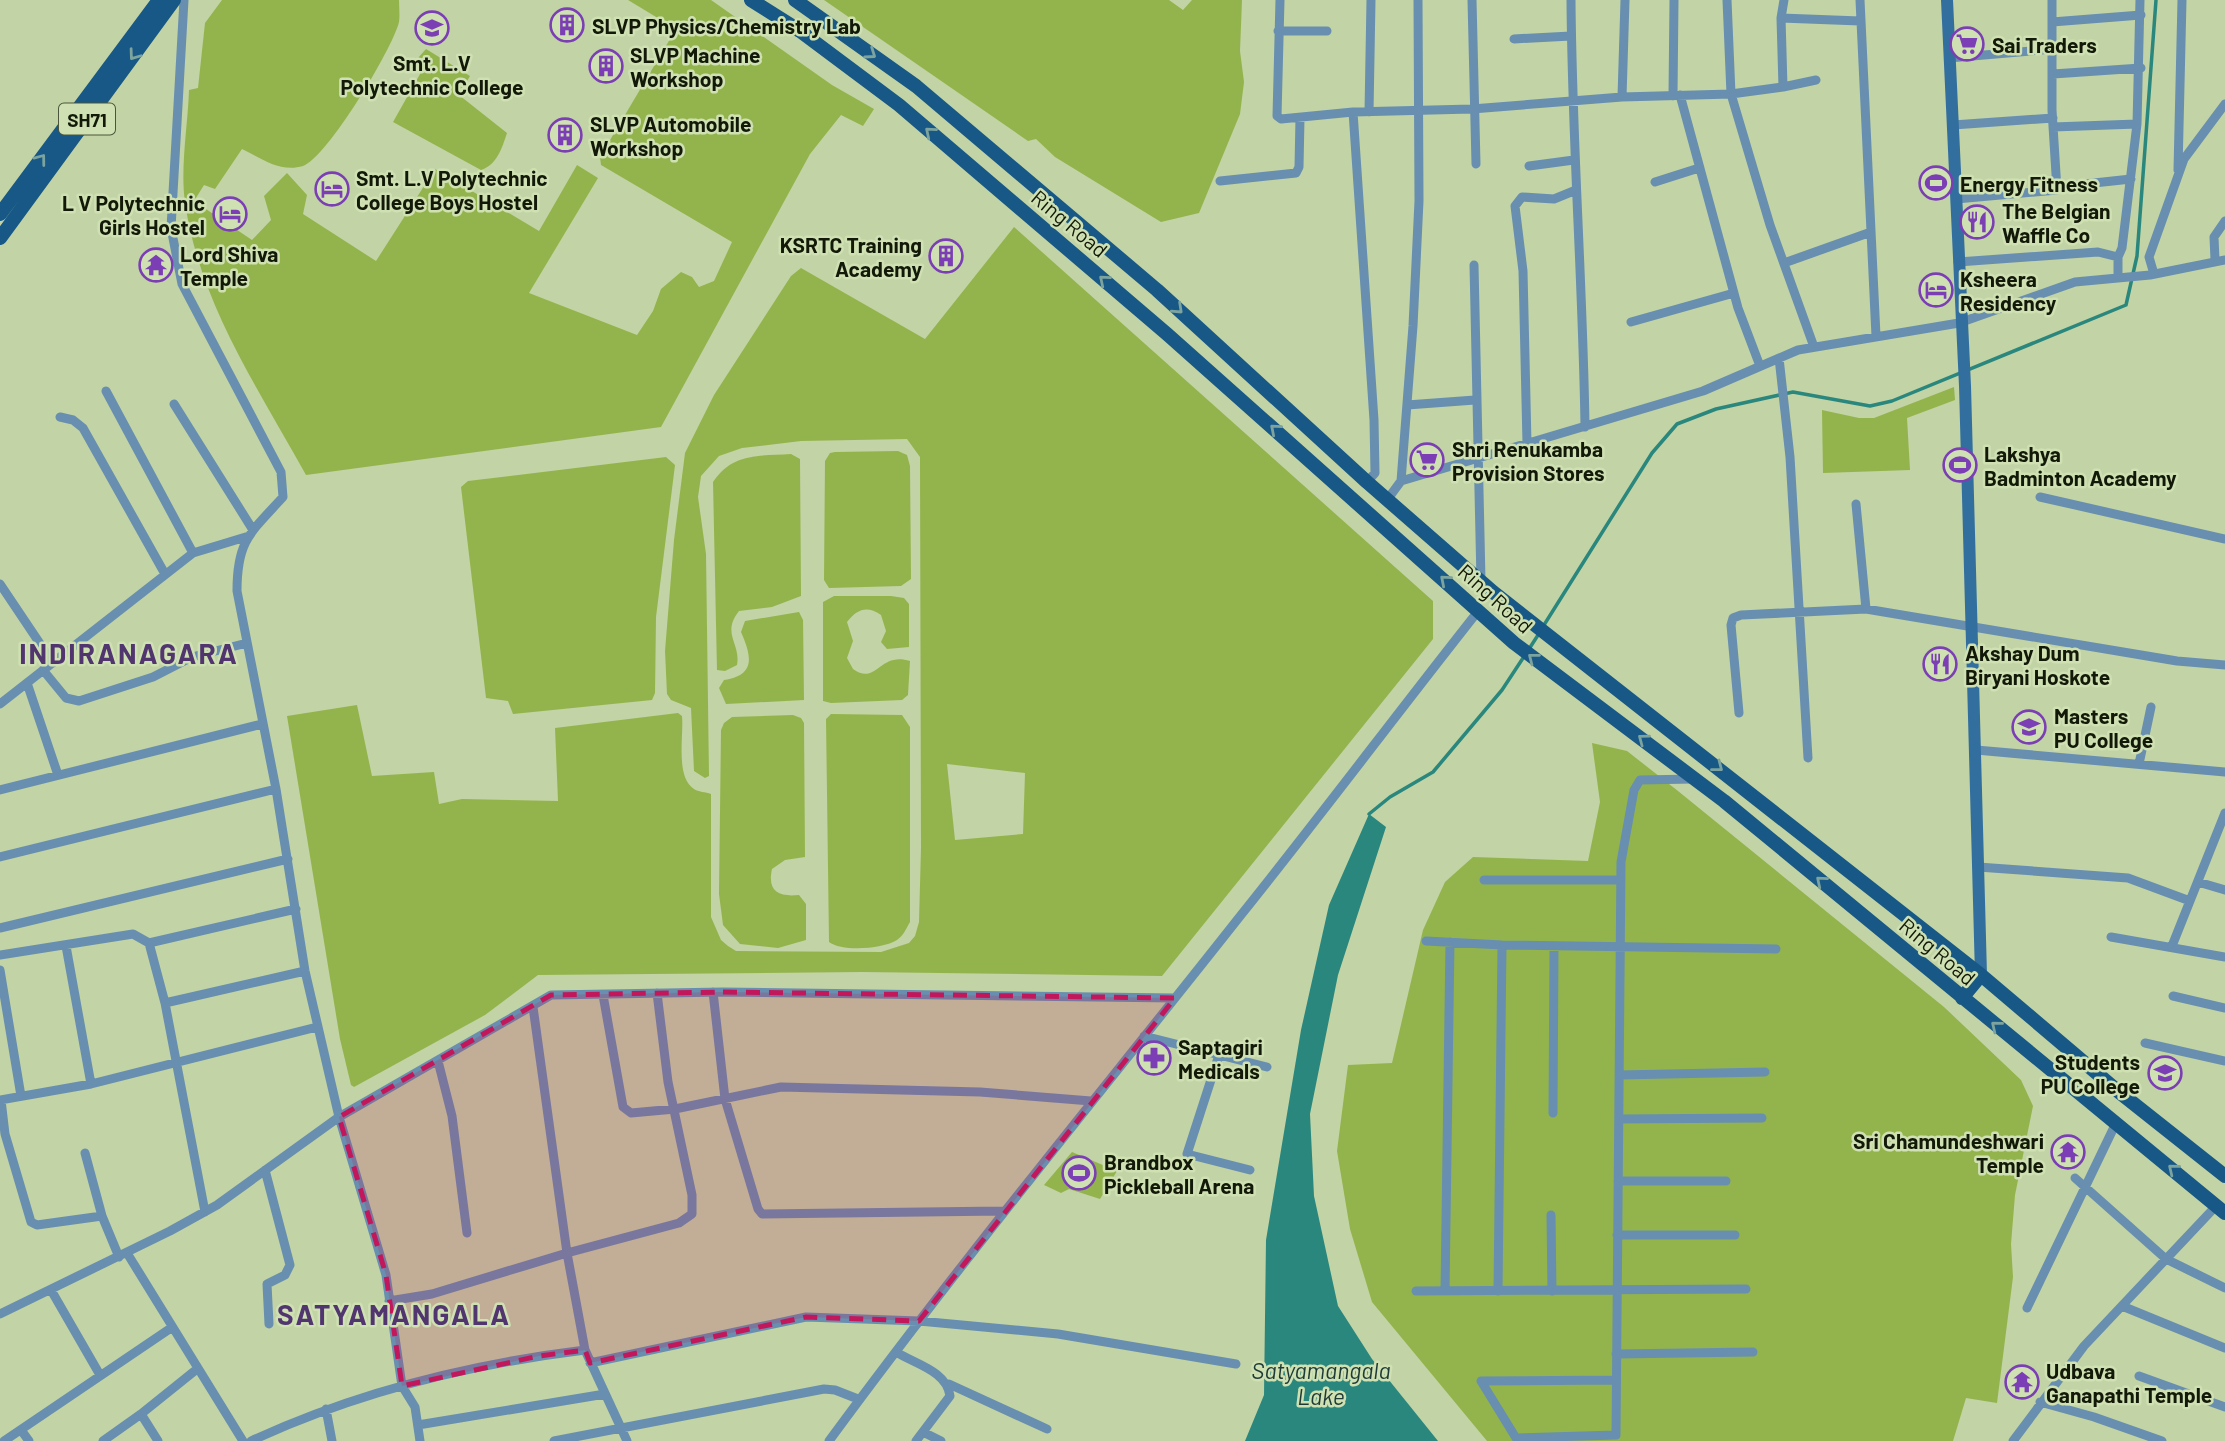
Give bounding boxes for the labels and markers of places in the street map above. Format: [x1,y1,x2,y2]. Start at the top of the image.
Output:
building icon: SLVP Physics/Chemistry Lab [548,6,586,44]
school or university icon: Smt. L.V Polytechnic College [413,9,451,47]
place label: SLVP Physics/Chemistry Lab [592,13,861,38]
supermarket icon: Sai Traders [1948,25,1986,63]
place label: Sai Traders [1992,32,2097,57]
place label: SLVP Machine Workshop [630,42,760,91]
building icon: SLVP Machine Workshop [587,47,625,85]
place label: Smt. L.V Polytechnic College [340,50,524,99]
place label: SLVP Automobile Workshop [590,111,751,160]
building icon: SLVP Automobile Workshop [546,116,584,154]
sports icon: Energy Fitness [1917,164,1955,202]
place label: Smt. L.V Polytechnic College Boys Hostel [356,165,548,214]
hotel icon: Smt. L.V Polytechnic College Boys Hostel [313,170,351,208]
place label: Energy Fitness [1960,171,2098,196]
place label: L V Polytechnic Girls Hostel [62,190,205,239]
hotel icon: L V Polytechnic Girls Hostel [211,195,249,233]
place label: The Belgian Waffle Co [2002,198,2111,247]
restaurant icon: The Belgian Waffle Co [1958,203,1996,241]
place label: KSRTC Training Academy [780,232,922,281]
building icon: KSRTC Training Academy [927,237,965,275]
place label: Lord Shiva Temple [180,241,278,290]
temple icon: Lord Shiva Temple [137,246,175,284]
place label: Ksheera Residency [1960,266,2057,315]
hotel icon: Ksheera Residency [1917,271,1955,309]
place label: Shri Renukamba Provision Stores [1452,436,1605,485]
supermarket icon: Shri Renukamba Provision Stores [1408,441,1446,479]
place label: Lakshya Badminton Academy [1984,441,2177,490]
sports icon: Lakshya Badminton Academy [1941,446,1979,484]
place label: Akshay Dum Biryani Hoskote [1965,640,2110,689]
restaurant icon: Akshay Dum Biryani Hoskote [1921,645,1959,683]
place label: Masters PU College [2054,703,2153,752]
school or university icon: Masters PU College [2010,708,2048,746]
place label: Saptagiri Medicals [1178,1034,1263,1083]
pharmacy icon: Saptagiri Medicals [1135,1039,1173,1077]
place label: Students PU College [2041,1049,2140,1098]
school or university icon: Students PU College [2146,1054,2184,1092]
place label: Sri Chamundeshwari Temple [1853,1128,2044,1177]
temple icon: Sri Chamundeshwari Temple [2049,1133,2087,1171]
place label: Brandbox Pickleball Arena [1104,1149,1254,1198]
sports icon: Brandbox Pickleball Arena [1060,1154,1098,1192]
place label: Udbava Ganapathi Temple [2046,1358,2212,1407]
temple icon: Udbava Ganapathi Temple [2003,1363,2041,1401]

